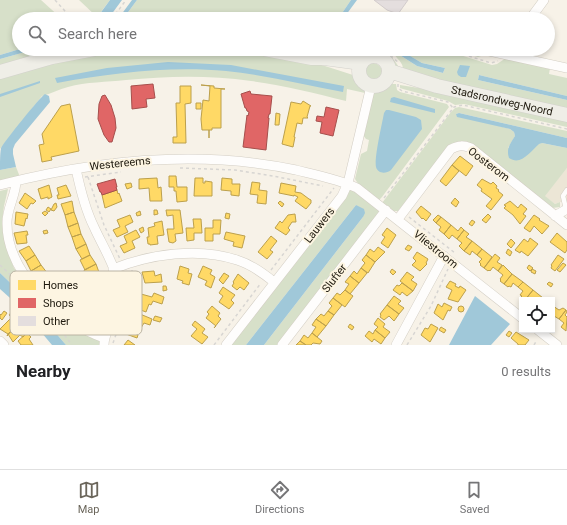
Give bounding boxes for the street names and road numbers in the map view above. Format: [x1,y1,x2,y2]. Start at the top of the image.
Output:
street label: Stadsrondweg-Noord [450,83,554,119]
street label: Oosterom [465,145,512,184]
street label: Westereems [89,154,151,173]
street label: Lauwers [302,205,337,246]
street label: Vliestroom [411,228,460,271]
street label: Slufter [319,261,350,295]

